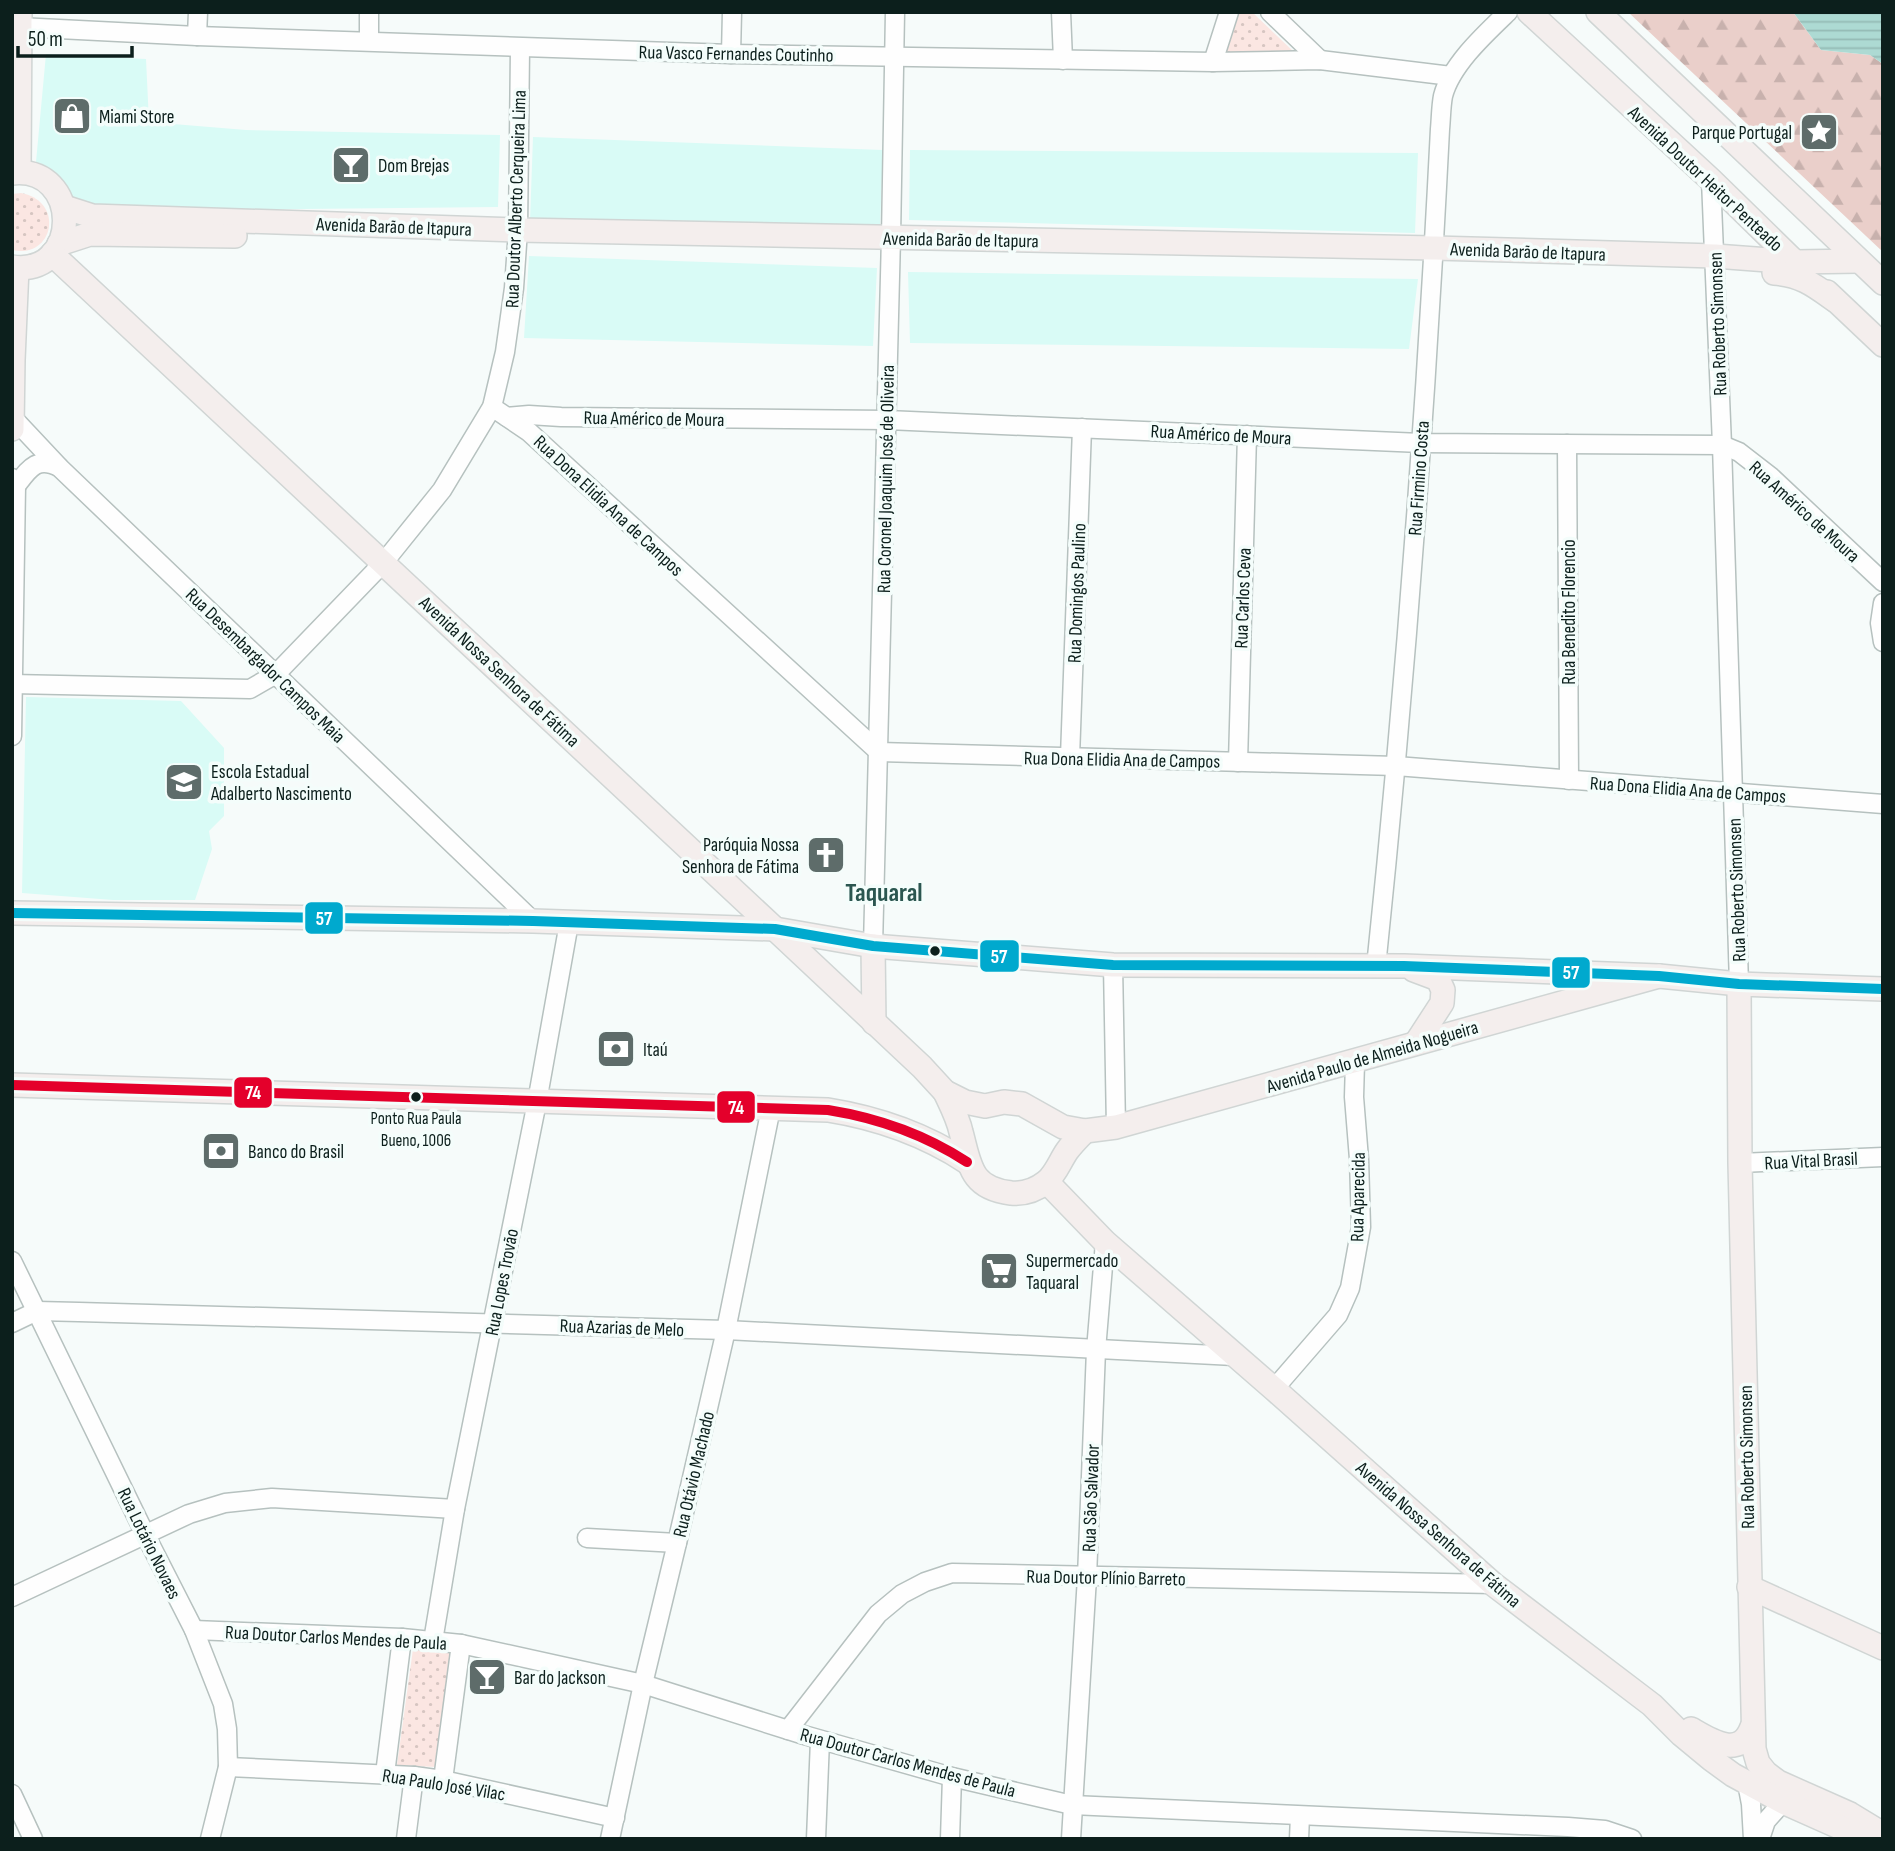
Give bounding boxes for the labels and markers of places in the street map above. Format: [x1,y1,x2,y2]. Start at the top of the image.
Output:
shop icon: Miami Store [51,95,93,137]
place label: Miami Store [99,106,174,129]
place icon: Parque Portugal [1798,111,1840,153]
place label: Parque Portugal [1692,122,1792,145]
bar icon: Dom Brejas [330,144,372,186]
place label: Dom Brejas [378,155,449,178]
school or university icon: Escola Estadual Adalberto Nascimento [163,761,205,803]
place label: Escola Estadual Adalberto Nascimento [210,761,352,806]
place label: Paróquia Nossa Senhora de Fátima [682,834,799,879]
church icon: Paróquia Nossa Senhora de Fátima [805,834,847,876]
unlabelled marker [928,944,942,958]
bank icon: Itaú [595,1028,637,1070]
place label: Itaú [643,1039,668,1062]
marker: Ponto Rua Paula Bueno, 1006 [409,1090,423,1104]
place label: Ponto Rua Paula Bueno, 1006 [371,1109,461,1151]
bank icon: Banco do Brasil [200,1130,242,1172]
place label: Banco do Brasil [248,1141,344,1164]
supermarket icon: Supermercado Taquaral [978,1250,1020,1292]
place label: Supermercado Taquaral [1026,1250,1119,1295]
bar icon: Bar do Jackson [466,1656,508,1698]
place label: Bar do Jackson [514,1667,606,1690]

